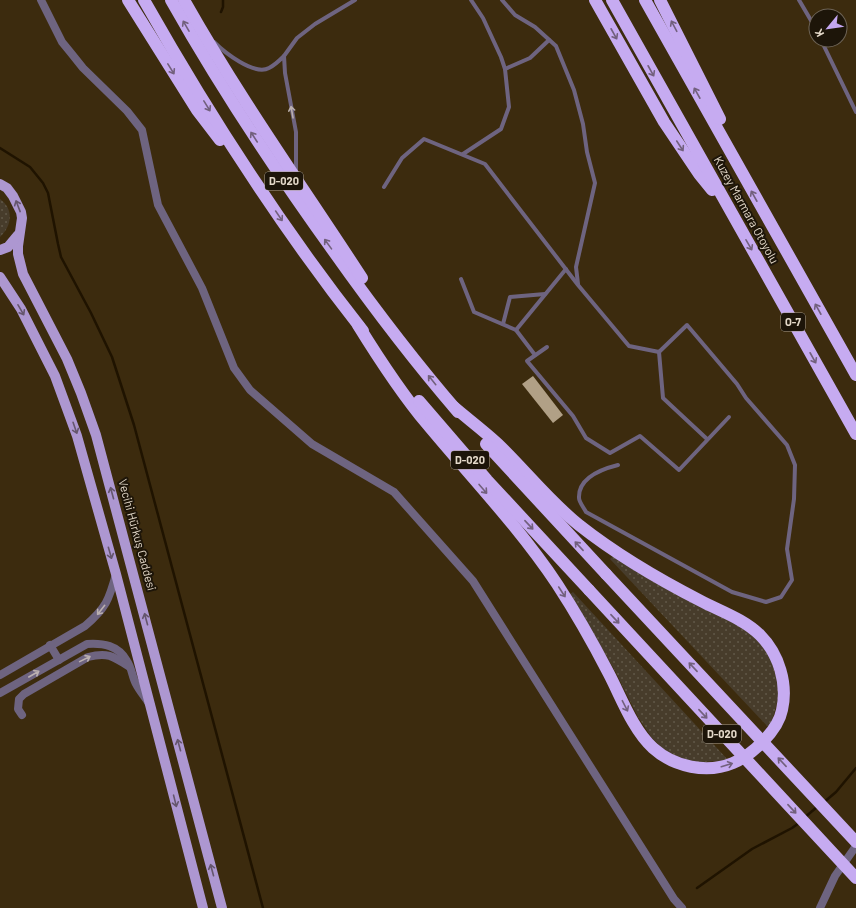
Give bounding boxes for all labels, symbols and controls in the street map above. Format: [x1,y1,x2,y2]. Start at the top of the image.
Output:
north arrow [808,8,848,48]
one-way arrow [181,20,189,32]
one-way arrow [670,20,678,32]
text: K [811,27,826,39]
one-way arrow [610,28,618,40]
one-way arrow [167,63,175,75]
one-way arrow [648,65,656,77]
one-way arrow [692,87,700,99]
one-way arrow [203,100,211,112]
one-way arrow [288,106,296,119]
one-way arrow [250,131,258,142]
one-way arrow [676,140,684,151]
street label: Kuzey Marmara Otoyolu [712,154,782,266]
road number: D-020 [265,172,303,190]
one-way arrow [750,190,758,202]
one-way arrow [14,201,22,213]
one-way arrow [275,210,283,221]
one-way arrow [324,238,332,249]
one-way arrow [745,239,753,251]
one-way arrow [814,303,822,315]
one-way arrow [17,304,25,316]
road number: O-7 [781,313,805,331]
one-way arrow [810,352,817,364]
one-way arrow [427,375,436,385]
one-way arrow [71,422,79,434]
road number: D-020 [451,451,489,469]
street label: Vecihi Hürkuş Caddesi [116,477,160,592]
one-way arrow [478,484,487,495]
one-way arrow [108,487,116,500]
one-way arrow [524,520,533,530]
one-way arrow [575,541,584,551]
one-way arrow [107,546,114,559]
one-way arrow [558,586,566,597]
one-way arrow [97,604,105,615]
one-way arrow [142,613,149,626]
one-way arrow [610,613,619,623]
one-way arrow [79,655,91,662]
one-way arrow [689,663,698,673]
one-way arrow [28,670,40,678]
one-way arrow [622,699,630,711]
one-way arrow [699,709,708,719]
road number: D-020 [703,725,741,743]
one-way arrow [175,738,182,751]
one-way arrow [777,757,786,768]
one-way arrow [720,761,733,768]
one-way arrow [172,794,179,807]
one-way arrow [787,804,797,814]
one-way arrow [208,864,215,877]

